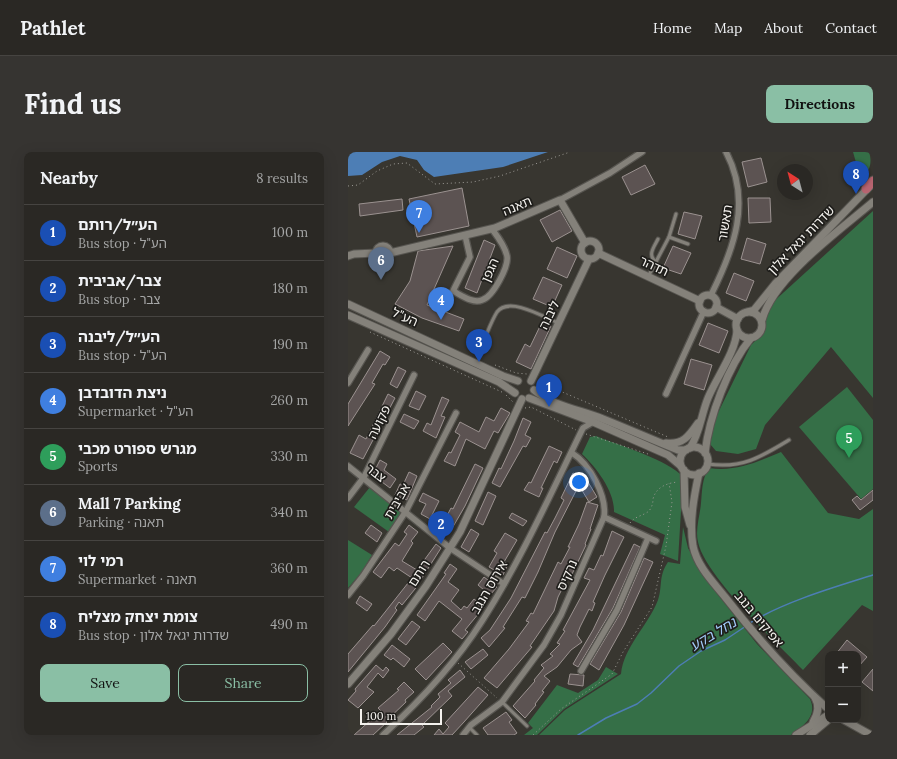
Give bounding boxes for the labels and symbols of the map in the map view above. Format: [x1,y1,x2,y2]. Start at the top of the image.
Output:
pin: 8 [843,161,869,194]
north arrow [777,164,813,200]
street label: תאנה [500,192,534,220]
pin: 7 [406,200,432,233]
street label: שדרות יגאל אלון [764,202,838,278]
street label: תאשור [714,203,736,243]
pin: 6 [368,247,394,280]
street label: תדהר [637,252,671,280]
street label: הגפן [477,255,503,285]
pin: 4 [428,287,454,320]
street label: ליבנה [535,297,563,332]
street label: הע"ל [389,304,421,330]
pin: 3 [466,329,492,362]
pin: 1 [536,374,562,407]
street label: פקועה [364,402,395,442]
pin: 5 [836,425,862,458]
street label: צבר [363,460,389,486]
your location [569,472,589,492]
street label: אביבית [380,480,414,522]
pin: 2 [428,511,454,544]
street label: רותם [404,556,434,590]
street label: אירוס הנגב [467,557,511,617]
street label: נרקיס [553,557,581,593]
street label: אפיקים בנגב [731,587,787,651]
water label: נחל בקע [687,612,741,655]
scale bar [360,707,442,726]

